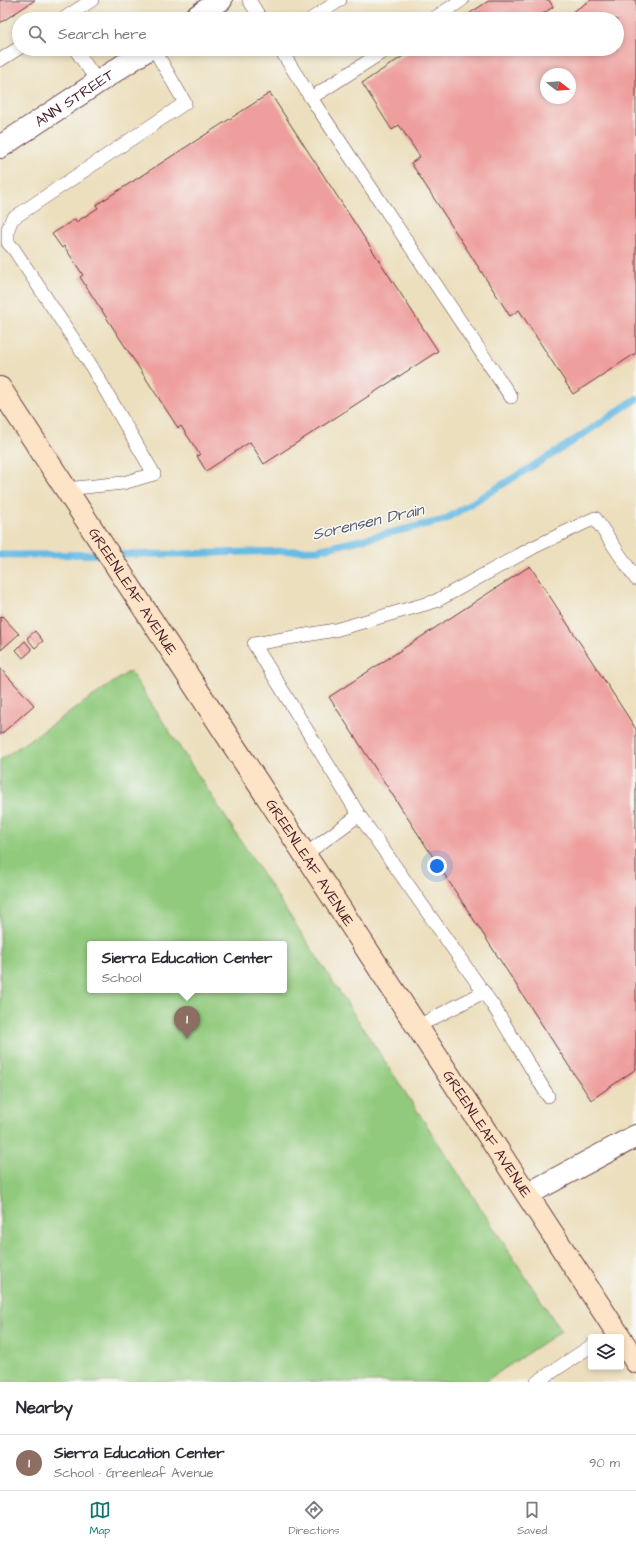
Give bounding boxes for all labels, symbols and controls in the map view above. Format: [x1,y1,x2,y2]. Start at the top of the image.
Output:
search box [12,12,624,56]
icon: search [26,23,48,45]
text: Search here [58,24,147,45]
street label: ANN STREET [30,64,119,132]
north arrow [540,68,576,104]
water label: Sorensen Drain [310,498,428,545]
street label: GREENLEAF AVENUE [84,524,182,659]
street label: GREENLEAF AVENUE [261,795,359,931]
your location [427,856,447,876]
popup [87,941,287,993]
text: Sierra Education Center [102,948,272,969]
text: School [102,969,141,987]
pin: 1 [174,1006,200,1039]
street label: GREENLEAF AVENUE [438,1066,537,1202]
map controls [588,1334,624,1370]
button: layers [588,1334,624,1370]
text: Nearby [16,1396,73,1420]
text: Sierra Education Center [54,1443,225,1464]
text: 1 [28,1454,30,1472]
text: 90 m [589,1454,620,1472]
text: School · Greenleaf Avenue [54,1464,214,1482]
tab: Map [89,1499,111,1538]
tab: Directions [288,1499,340,1538]
tab: Saved [517,1499,547,1538]

